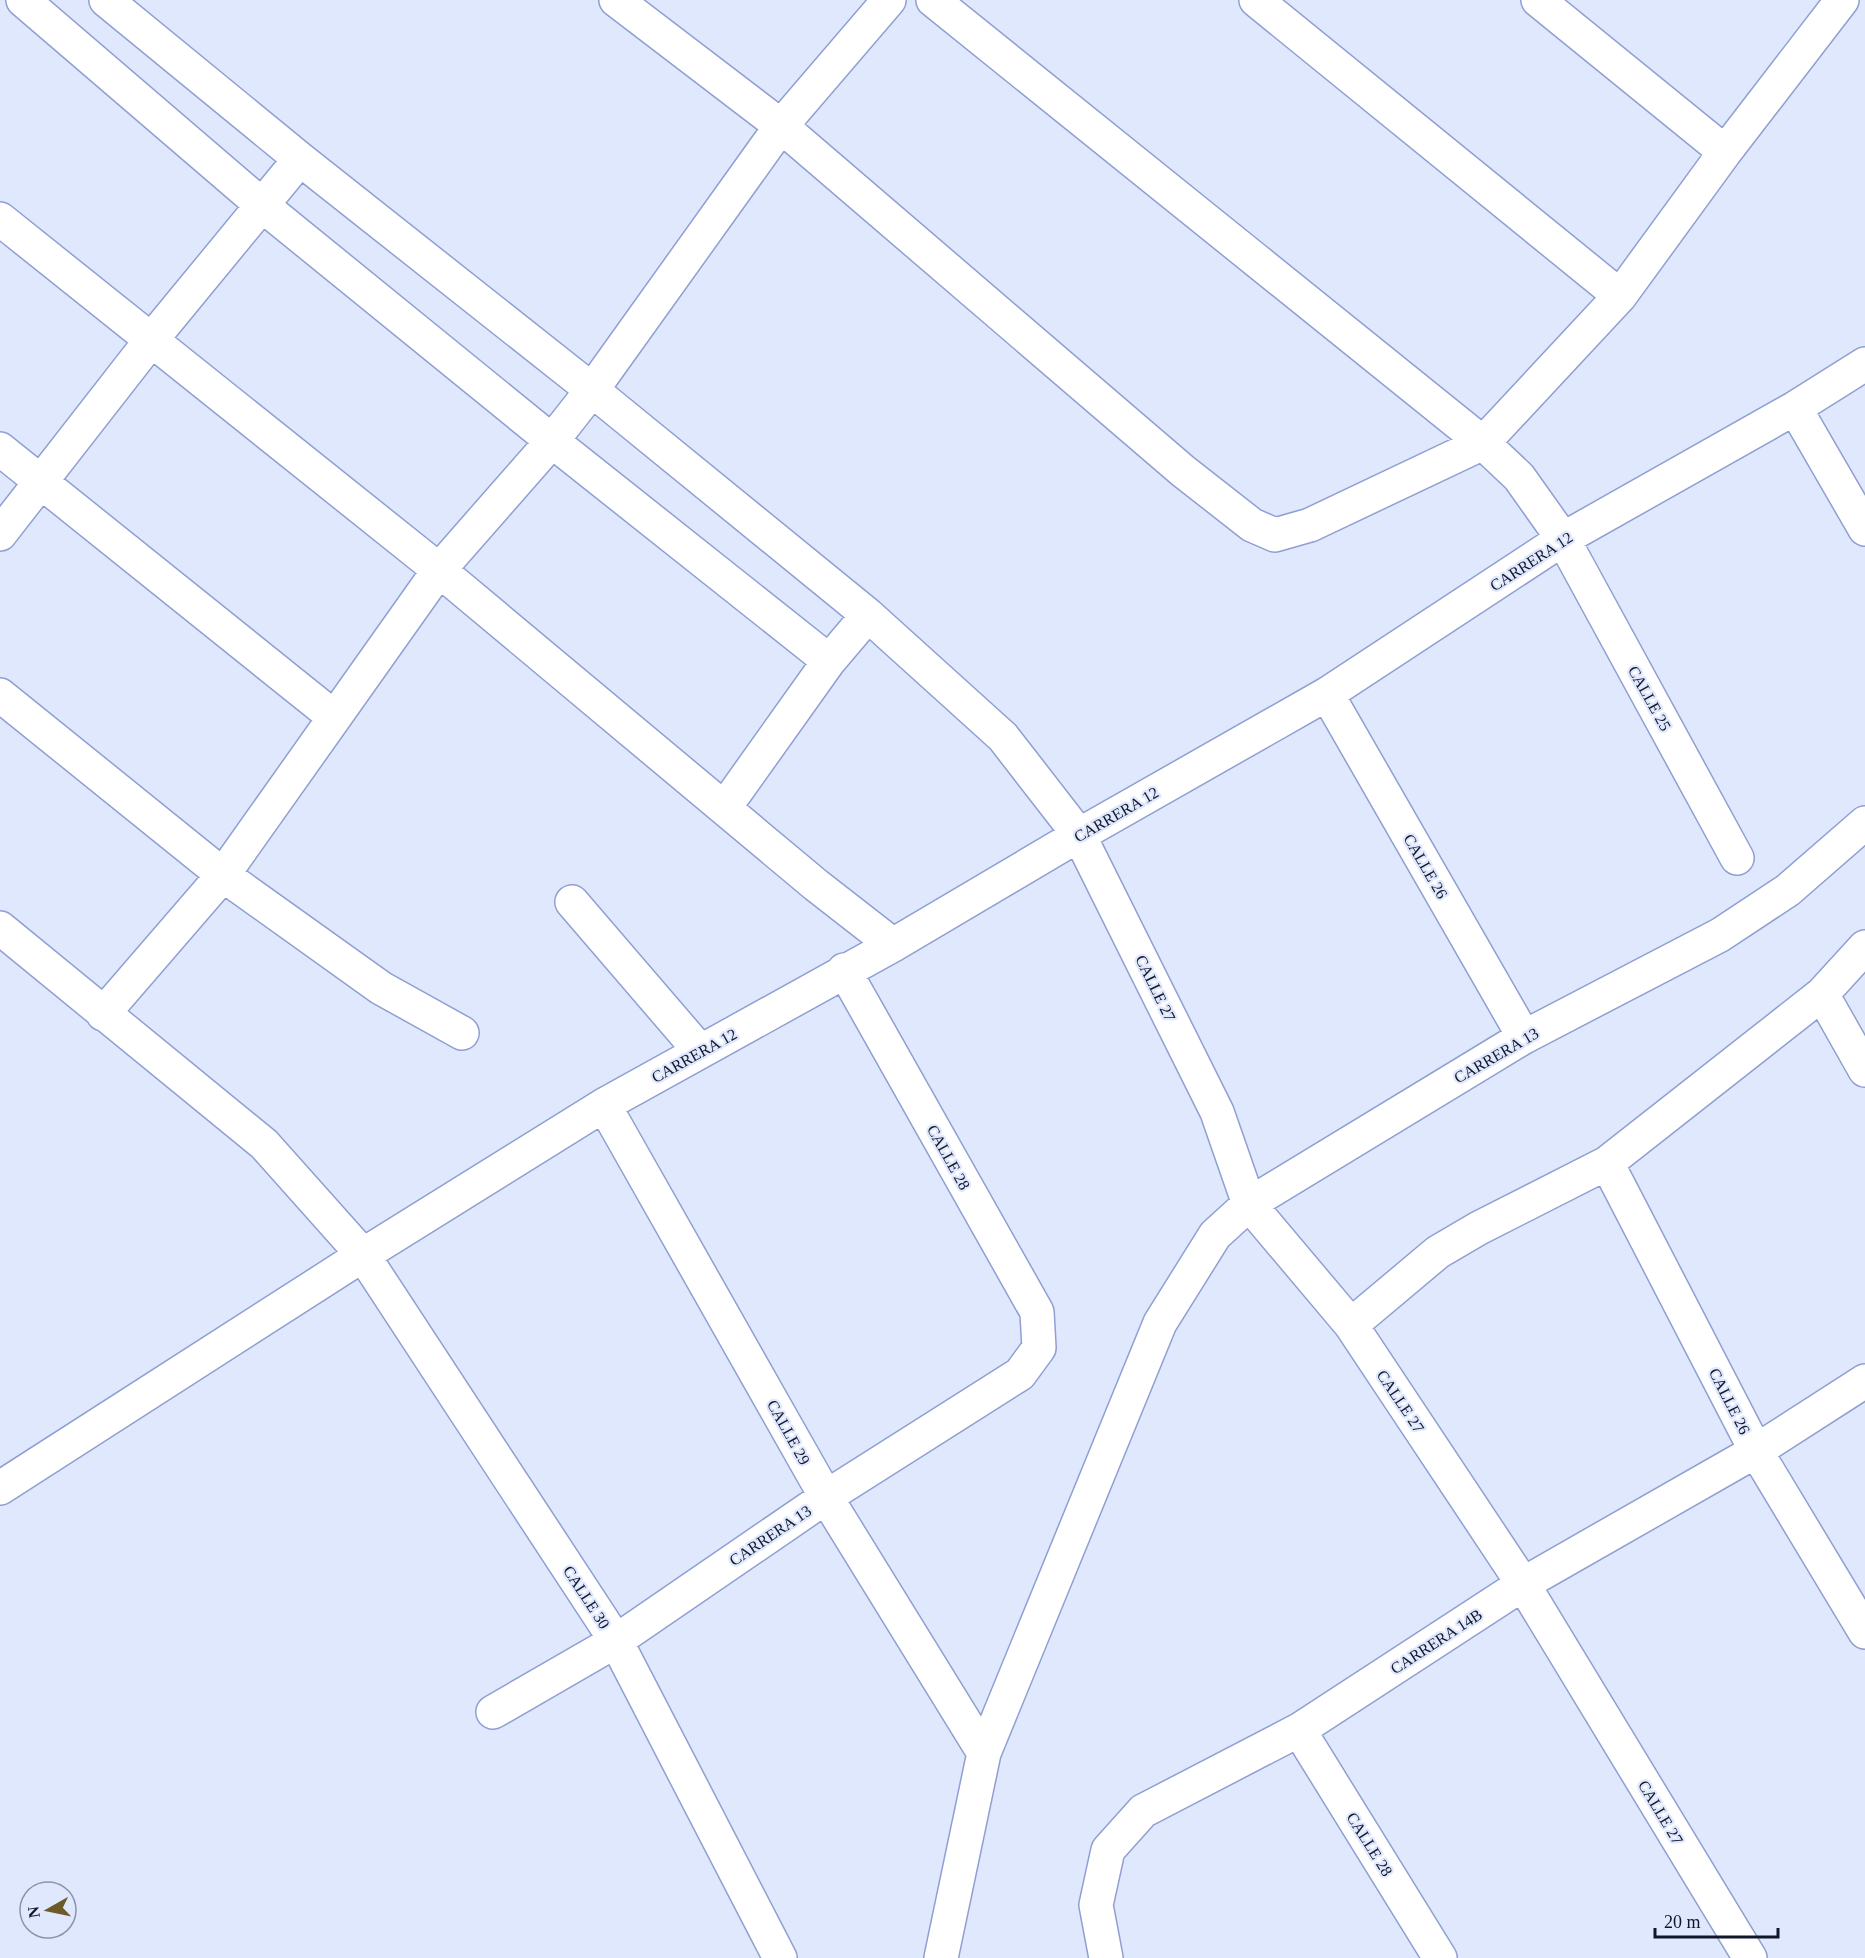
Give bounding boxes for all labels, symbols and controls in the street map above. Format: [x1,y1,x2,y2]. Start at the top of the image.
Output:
street label: CARRERA 12 [1487,529,1576,594]
street label: CALLE 25 [1625,663,1674,734]
street label: CARRERA 12 [1071,783,1162,845]
street label: CALLE 26 [1400,831,1451,901]
street label: CALLE 27 [1132,952,1179,1024]
street label: CARRERA 13 [1451,1024,1542,1086]
street label: CARRERA 12 [649,1025,740,1086]
street label: CALLE 28 [924,1122,973,1193]
street label: CALLE 26 [1706,1365,1753,1437]
street label: CALLE 27 [1374,1367,1428,1436]
street label: CALLE 29 [764,1397,813,1468]
street label: CARRERA 13 [726,1502,814,1569]
street label: CALLE 30 [560,1563,613,1632]
street label: CARRERA 14B [1387,1606,1485,1677]
street label: CALLE 27 [1635,1777,1686,1847]
street label: CALLE 28 [1343,1809,1396,1879]
north arrow [18,1880,78,1940]
scale bar [1655,1901,1778,1939]
text: N [24,1905,43,1919]
text: 20 m [1664,1912,1701,1932]

